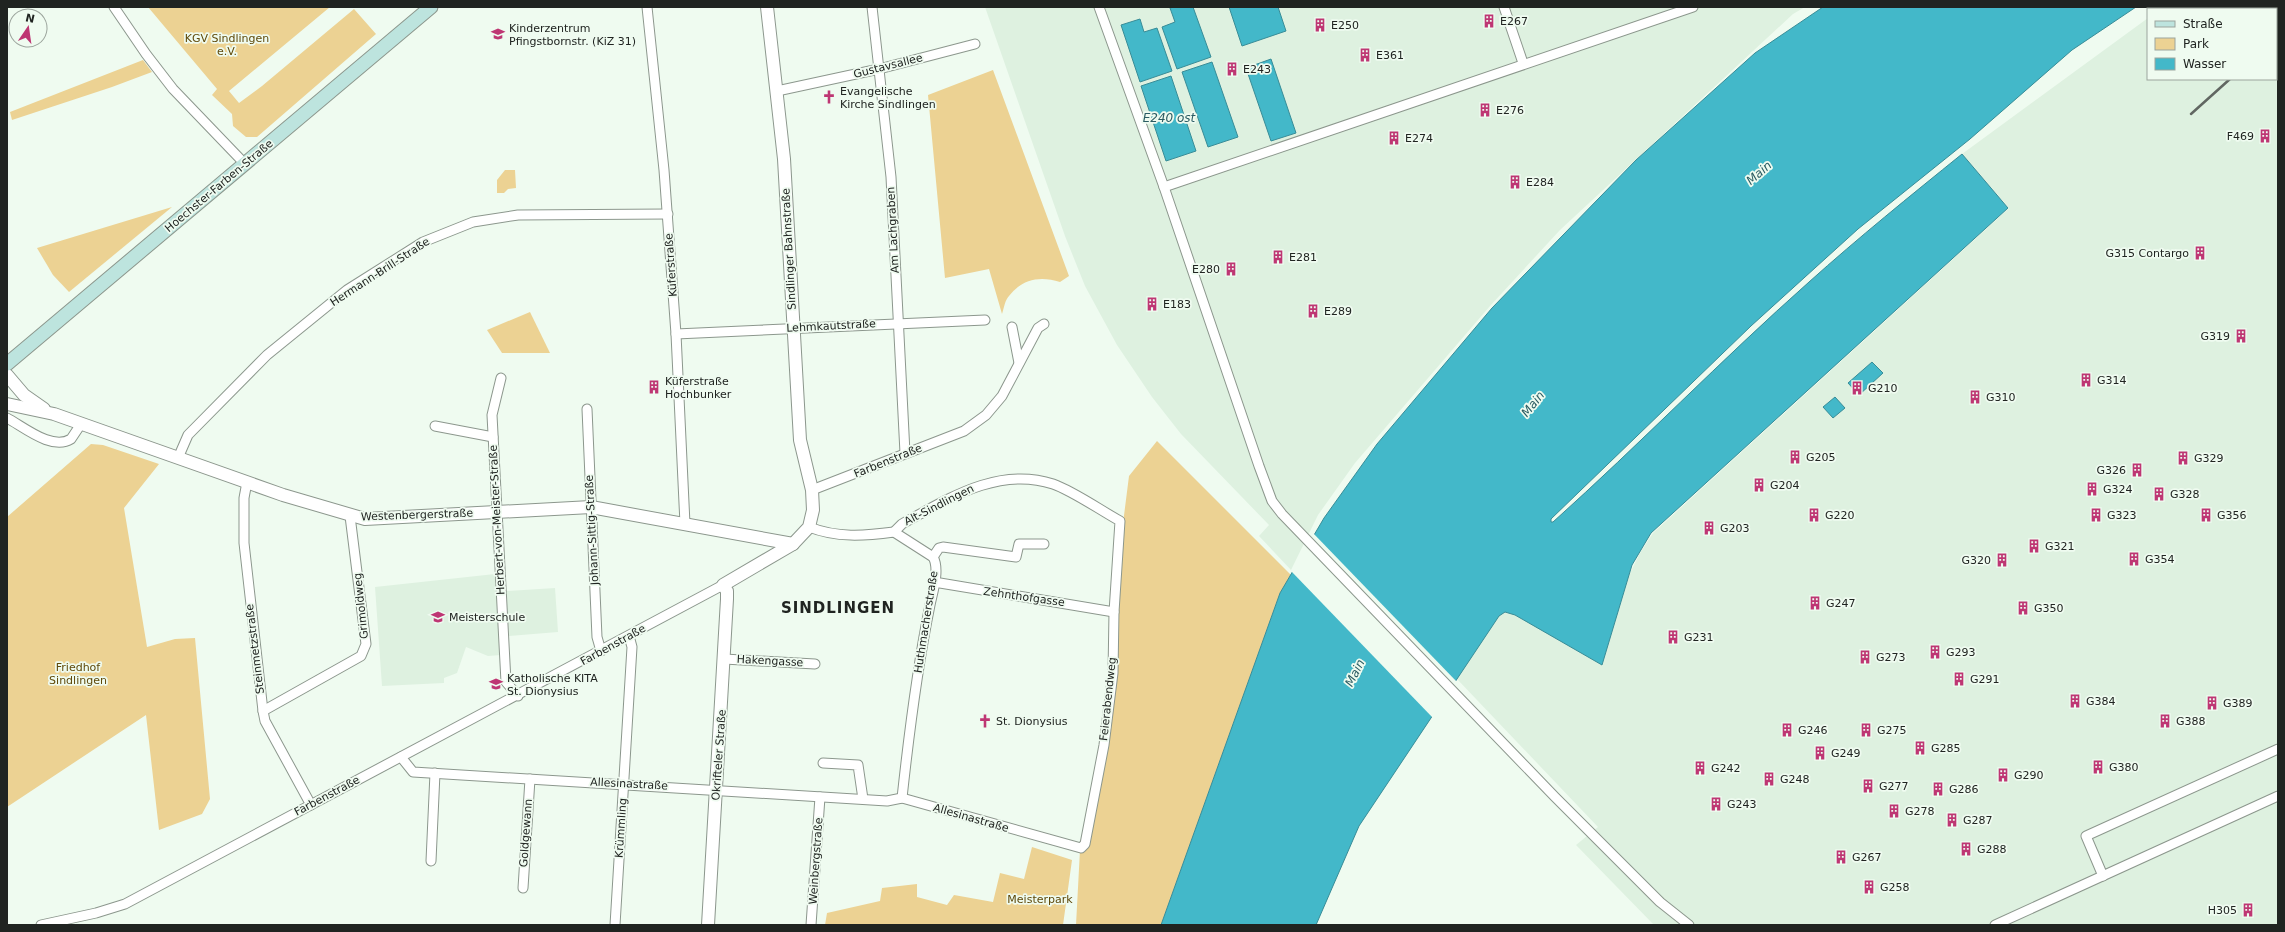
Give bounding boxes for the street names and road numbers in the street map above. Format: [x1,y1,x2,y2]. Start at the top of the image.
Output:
street label: Gustavsallee [852,51,924,81]
street label: Hoechster-Farben-Straße [162,137,276,235]
street label: Am Lachgraben [884,186,902,274]
street label: Sindlinger Bahnstraße [779,187,799,310]
street label: Küferstraße [662,232,680,297]
street label: Hermann-Brill-Straße [328,235,432,309]
street label: Lehmkautstraße [786,317,876,335]
street label: Farbenstraße [852,441,924,481]
street label: Herbert-von-Meister-Straße [487,444,507,595]
street label: Johann-Sittig-Straße [583,474,601,587]
street label: Alt-Sindlingen [902,482,976,528]
street label: Westenbergerstraße [361,507,473,523]
street label: Huthmacherstraße [912,570,941,674]
street label: Grimoldweg [351,572,371,640]
street label: Zehnthofgasse [982,585,1066,609]
street label: Steinmetzstraße [243,603,267,695]
street label: Farbenstraße [578,622,648,668]
street label: Hakengasse [736,653,804,669]
street label: Feierabendweg [1097,657,1119,741]
street label: Okrifteler Straße [709,709,729,801]
street label: Farbenstraße [292,773,362,819]
street label: Allesinastraße [590,775,668,793]
street label: Goldgewann [517,798,535,868]
street label: Krümmling [612,798,630,858]
street label: Allesinastraße [932,801,1010,835]
street label: Weinbergstraße [806,817,826,905]

